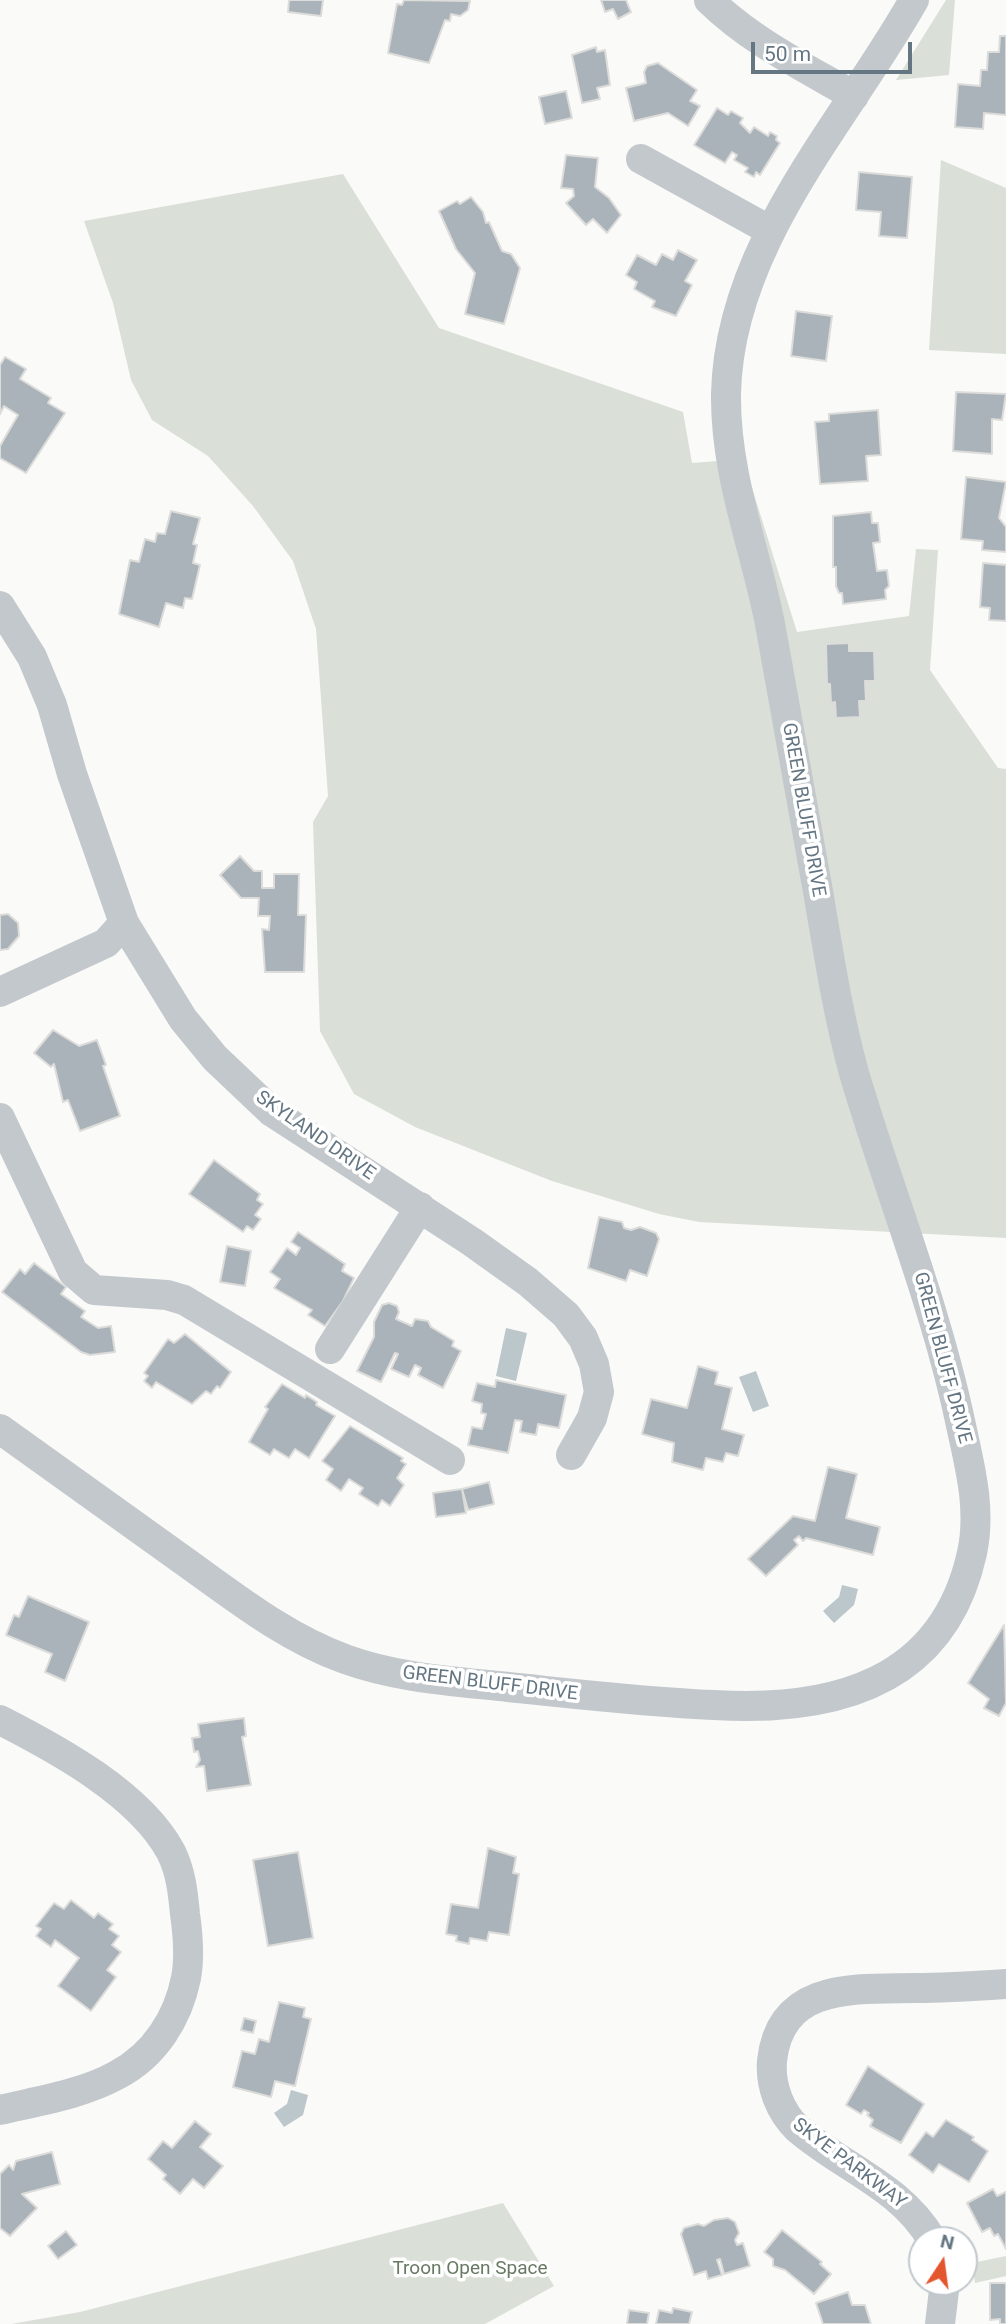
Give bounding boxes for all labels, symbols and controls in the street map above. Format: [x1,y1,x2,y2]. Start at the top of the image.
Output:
scale bar [754,28,915,72]
text: 50 m [764,42,811,66]
street label: GREEN BLUFF DRIVE [776,721,830,899]
street label: SKYLAND DRIVE [251,1086,379,1186]
street label: GREEN BLUFF DRIVE [908,1270,976,1446]
street label: GREEN BLUFF DRIVE [401,1662,579,1706]
street label: SKYE PARKWAY [788,2114,910,2214]
north arrow [908,2226,978,2296]
text: N [938,2229,957,2255]
park label: Troon Open Space [392,2258,548,2280]

